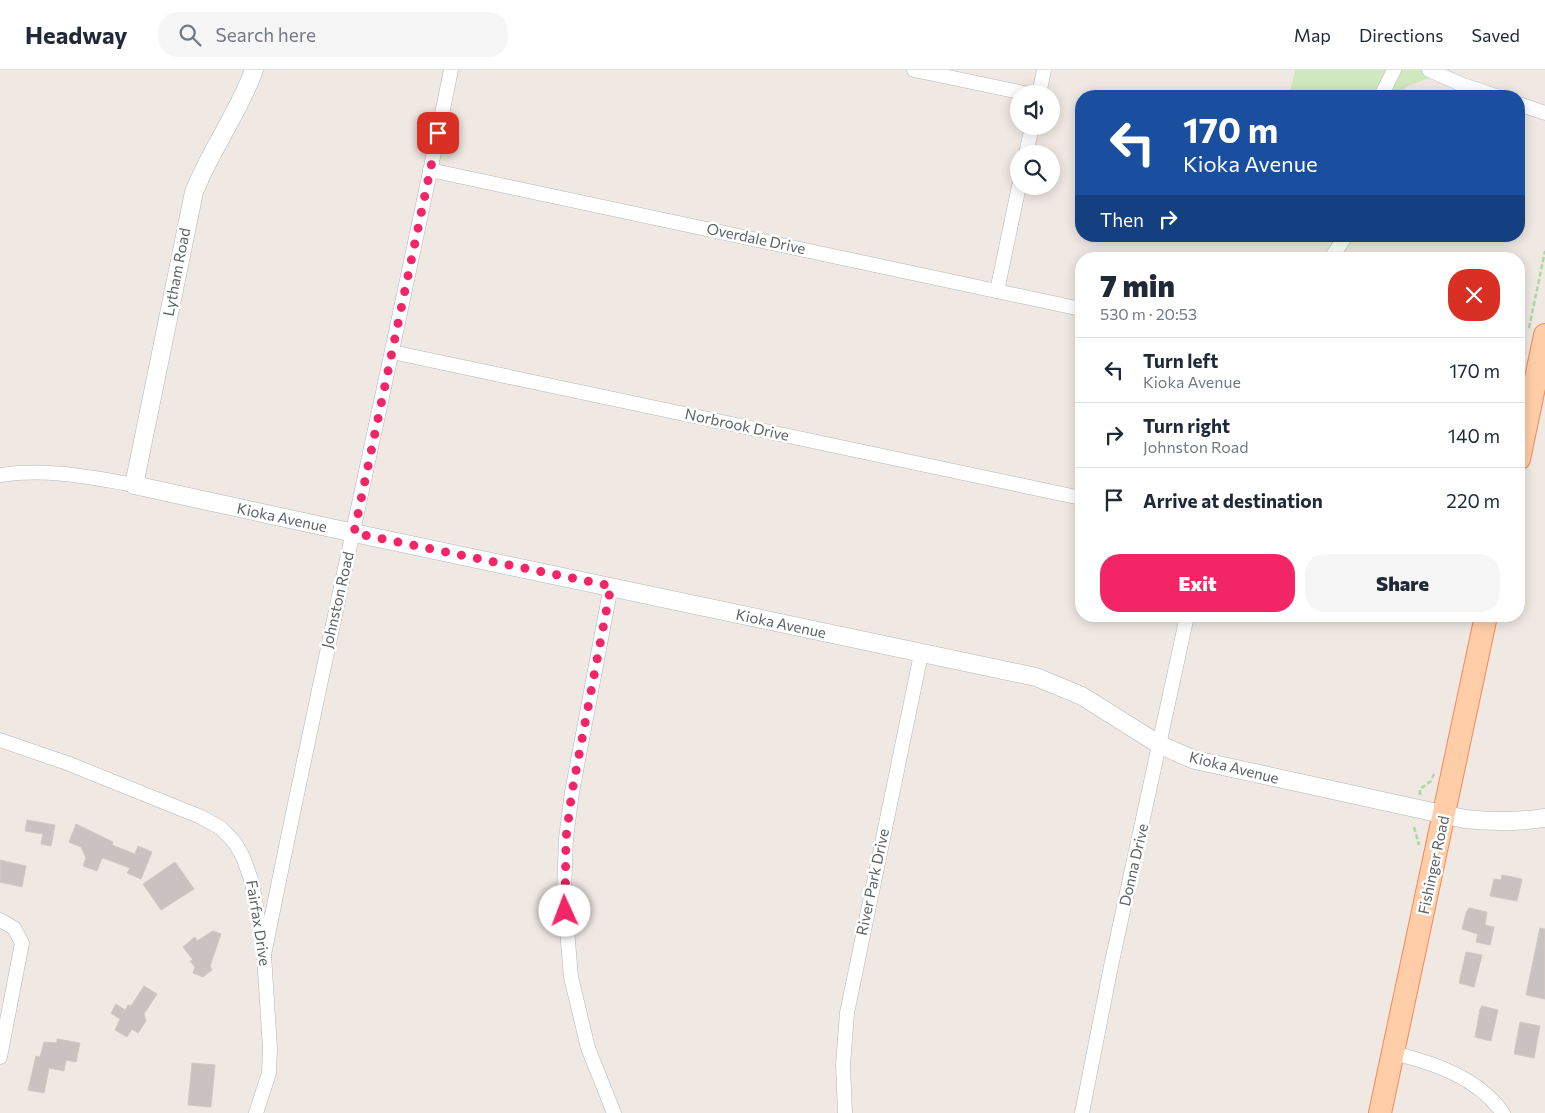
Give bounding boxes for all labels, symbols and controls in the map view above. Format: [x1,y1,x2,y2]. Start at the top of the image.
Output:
search box [158,12,508,57]
text: Headway [25,20,128,49]
icon: search [176,21,204,49]
text: Search here [216,23,316,46]
text: Map [1294,24,1331,46]
text: Directions [1359,24,1443,46]
text: Saved [1471,24,1520,46]
map controls [1010,85,1060,195]
button: sound [1010,85,1060,135]
text: 170 m [1183,107,1278,150]
icon: left [1100,110,1165,175]
pin [417,112,459,154]
icon: arrive [424,119,452,147]
button: search [1010,145,1060,195]
text: Kioka Avenue [1183,150,1318,177]
icon: right [1154,205,1182,233]
text: Then [1100,208,1144,231]
street label: Overdale Drive [705,219,807,257]
street label: Lytham Road [159,226,193,317]
text: 7 min [1100,266,1175,303]
button: close [1448,269,1500,321]
text: 530 m · 20:53 [1100,304,1197,323]
text: Turn left [1143,349,1218,372]
icon: left [1100,356,1128,384]
text: 170 m [1449,359,1500,382]
text: Kioka Avenue [1143,372,1241,391]
street label: Norbrook Drive [683,404,791,444]
text: Turn right [1143,414,1230,437]
icon: right [1100,421,1128,449]
text: 140 m [1448,424,1500,447]
text: Johnston Road [1143,437,1248,456]
icon: arrive [1100,486,1128,514]
text: Arrive at destination [1143,489,1323,512]
text: 220 m [1446,489,1500,512]
street label: Kioka Avenue [235,499,329,535]
street label: Johnston Road [317,550,357,650]
button: Exit [1100,554,1295,612]
button: Share [1305,554,1500,612]
street label: Kioka Avenue [734,605,828,641]
street label: Kioka Avenue [1188,747,1281,787]
street label: Fishinger Road [1414,814,1452,916]
street label: Donna Drive [1115,822,1151,908]
street label: River Park Drive [852,827,892,937]
street label: Fairfax Drive [243,879,275,967]
position arrow [538,884,590,936]

